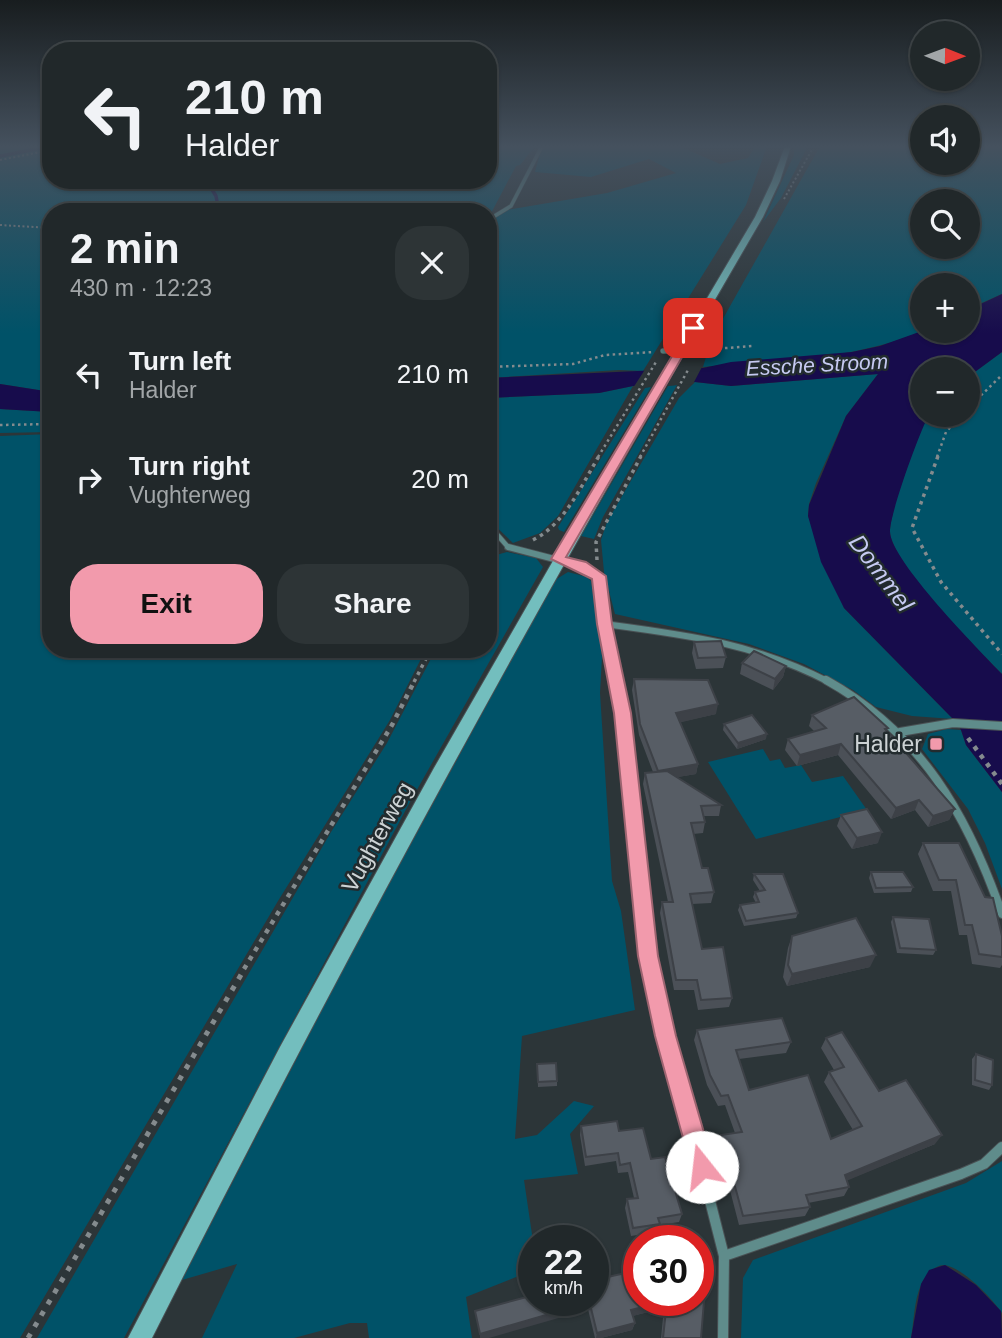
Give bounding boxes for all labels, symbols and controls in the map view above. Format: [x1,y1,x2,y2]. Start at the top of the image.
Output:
north arrow [910,21,980,91]
map controls [910,21,980,427]
icon: left [70,70,161,161]
text: 210 m [185,70,324,124]
button: sound [910,105,980,175]
text: Halder [185,127,279,163]
button: search [910,189,980,259]
text: 2 min [70,225,180,272]
button: close [395,226,469,300]
button: + [910,273,980,343]
text: 430 m · 12:23 [70,275,212,301]
pin [663,298,723,358]
icon: arrive [674,309,712,347]
text: Turn left [129,346,231,376]
water label: Essche Stroom [745,349,889,380]
icon: left [70,356,108,394]
button: − [910,357,980,427]
text: 210 m [397,359,469,389]
text: Halder [129,377,197,403]
text: Turn right [129,451,250,481]
icon: right [70,461,108,499]
text: 20 m [411,464,469,494]
text: Vughterweg [129,482,251,508]
water label: Dommel [844,529,919,617]
button: Exit [70,564,263,644]
button: Share [277,564,469,644]
place label: Halder [854,731,922,757]
marker: Halder [928,736,944,752]
street label: Vughterweg [336,777,418,897]
position arrow [665,1130,739,1204]
speed limit sign: 30 [623,1225,714,1316]
text: 22 [544,1242,583,1281]
text: km/h [544,1278,583,1298]

